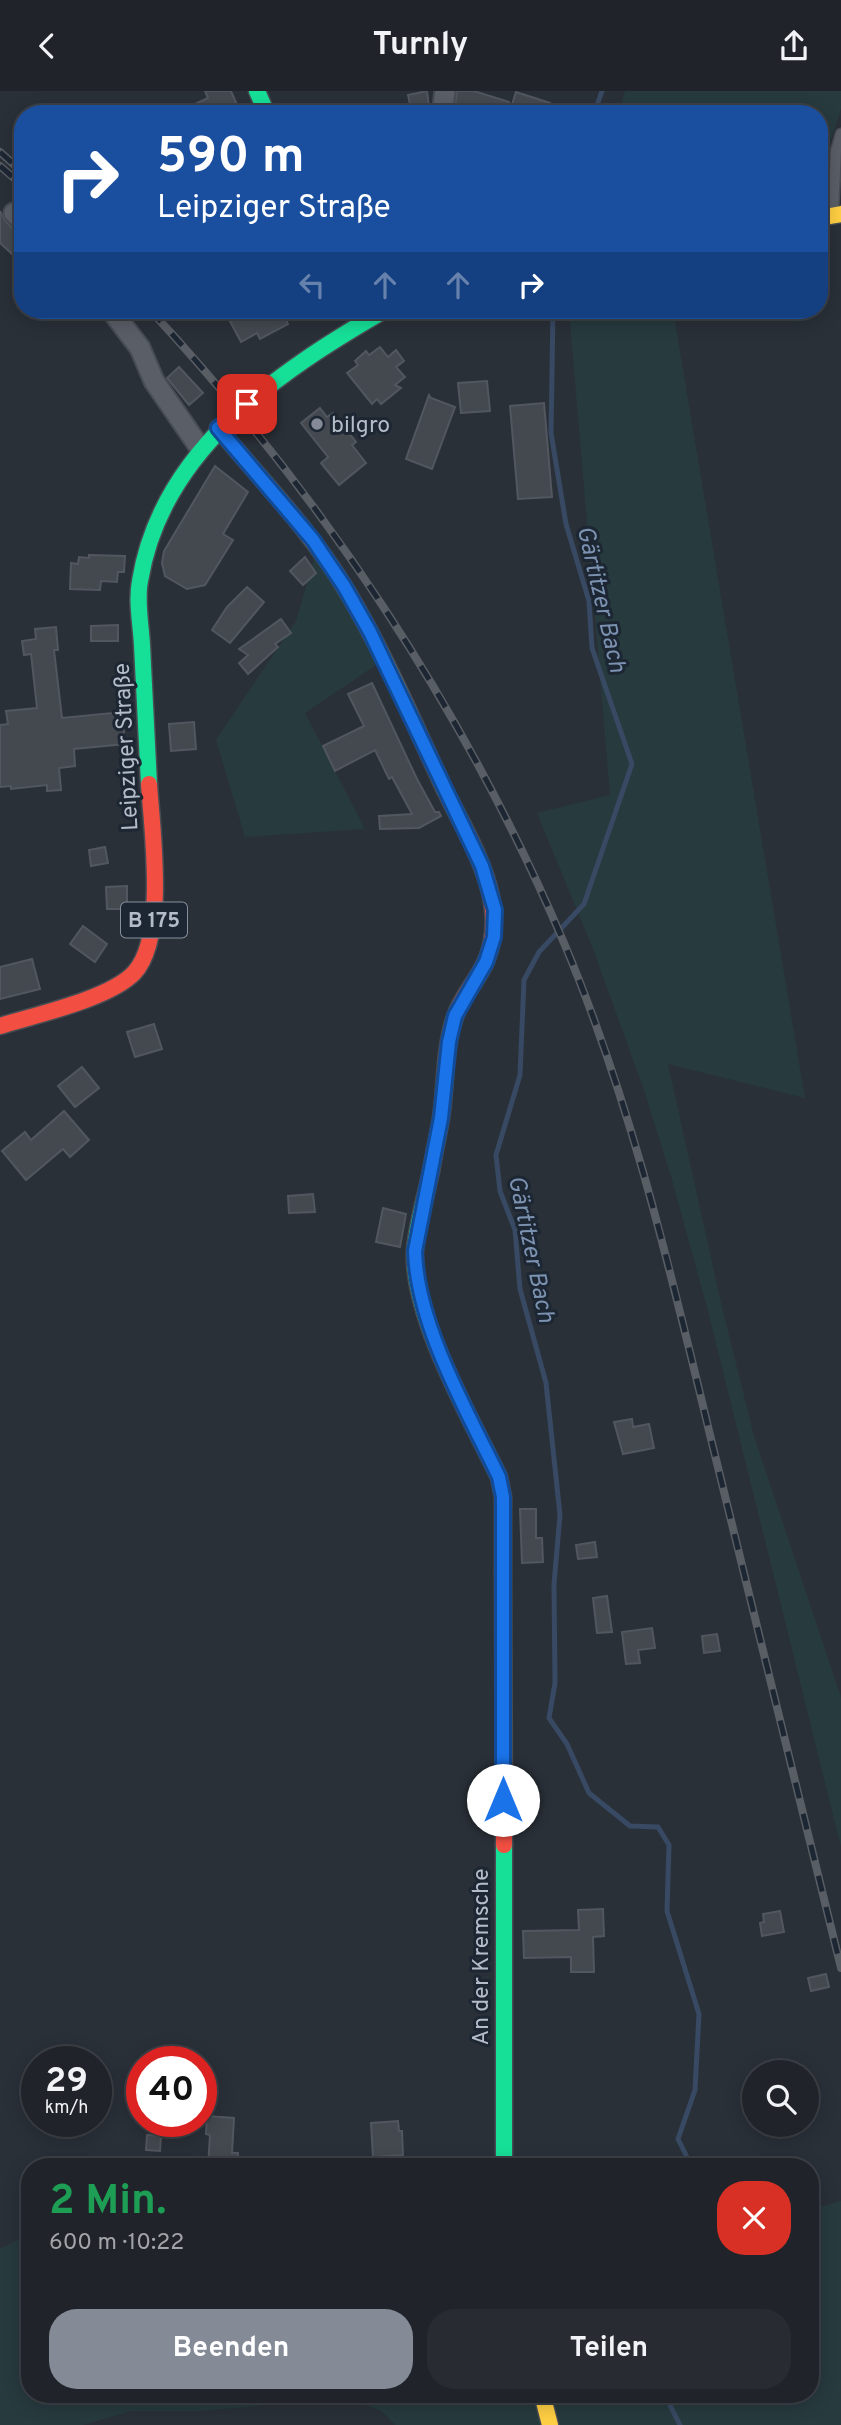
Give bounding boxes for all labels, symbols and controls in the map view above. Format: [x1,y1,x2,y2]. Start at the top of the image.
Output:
text: Turnly [373,26,468,66]
icon: back [28,27,66,65]
icon: share [775,27,813,65]
text: 590 m [157,128,305,190]
icon: right [42,133,133,224]
text: Leipziger Straße [157,189,391,229]
icon: left [293,266,331,304]
icon: ahead [366,266,404,304]
icon: ahead [439,266,477,304]
icon: right [512,266,550,304]
pin [217,374,277,434]
icon: arrive [228,385,266,423]
place label: bilgro [331,412,390,441]
marker: bilgro [309,416,325,432]
water label: Gärtitzer Bach [569,523,631,676]
street label: Leipziger Straße [109,662,146,832]
road number: B 175 [121,903,187,937]
water label: Gärtitzer Bach [500,1173,560,1326]
position arrow [466,1763,540,1837]
street label: An der Kremsche [468,1868,497,2046]
speed limit sign: 40 [126,2046,217,2137]
text: 29 [45,2060,88,2104]
map controls [742,2060,819,2137]
button: search [742,2060,819,2137]
text: km/h [45,2097,88,2120]
text: 2 Min. [49,2176,166,2229]
button: close [717,2181,791,2255]
text: 600 m · 10:22 [49,2229,184,2258]
button: Beenden [49,2309,413,2389]
button: Teilen [427,2309,791,2389]

